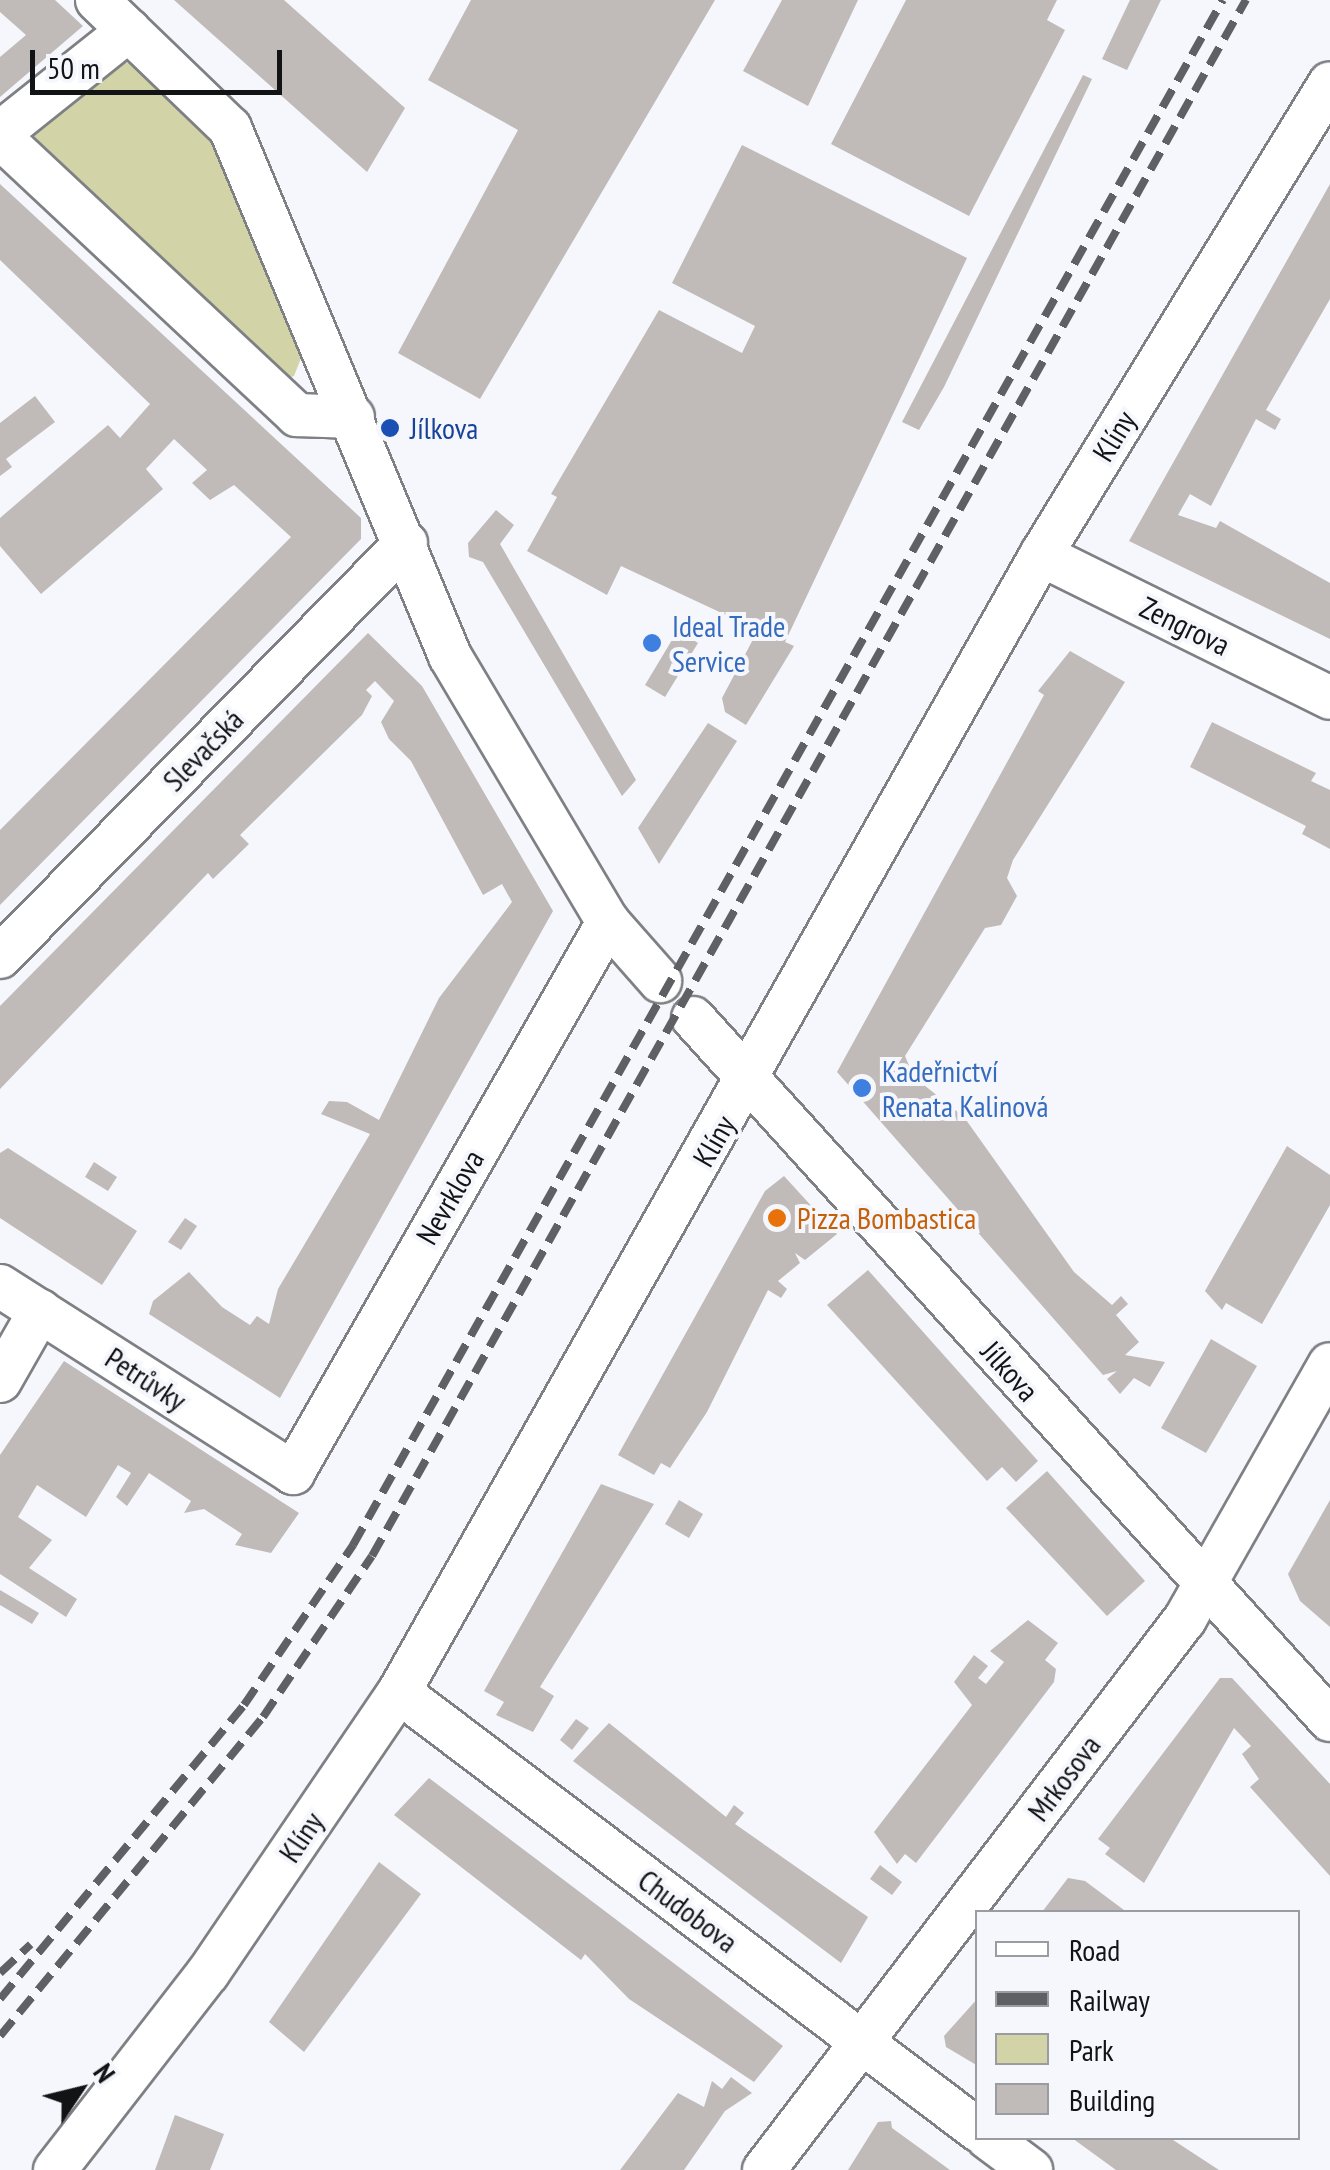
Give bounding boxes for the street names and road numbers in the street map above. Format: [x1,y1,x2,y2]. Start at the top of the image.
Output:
street label: Klíny [1085,404,1143,468]
street label: Zengrova [1134,589,1236,663]
street label: Slevačská [155,702,251,798]
street label: Klíny [685,1109,743,1173]
street label: Nevrklova [409,1143,491,1251]
street label: Jílkova [974,1334,1046,1408]
street label: Petrůvky [99,1340,193,1418]
street label: Mrkosova [1020,1728,1108,1828]
street label: Klíny [271,1805,331,1869]
street label: Chudobova [631,1862,745,1960]

